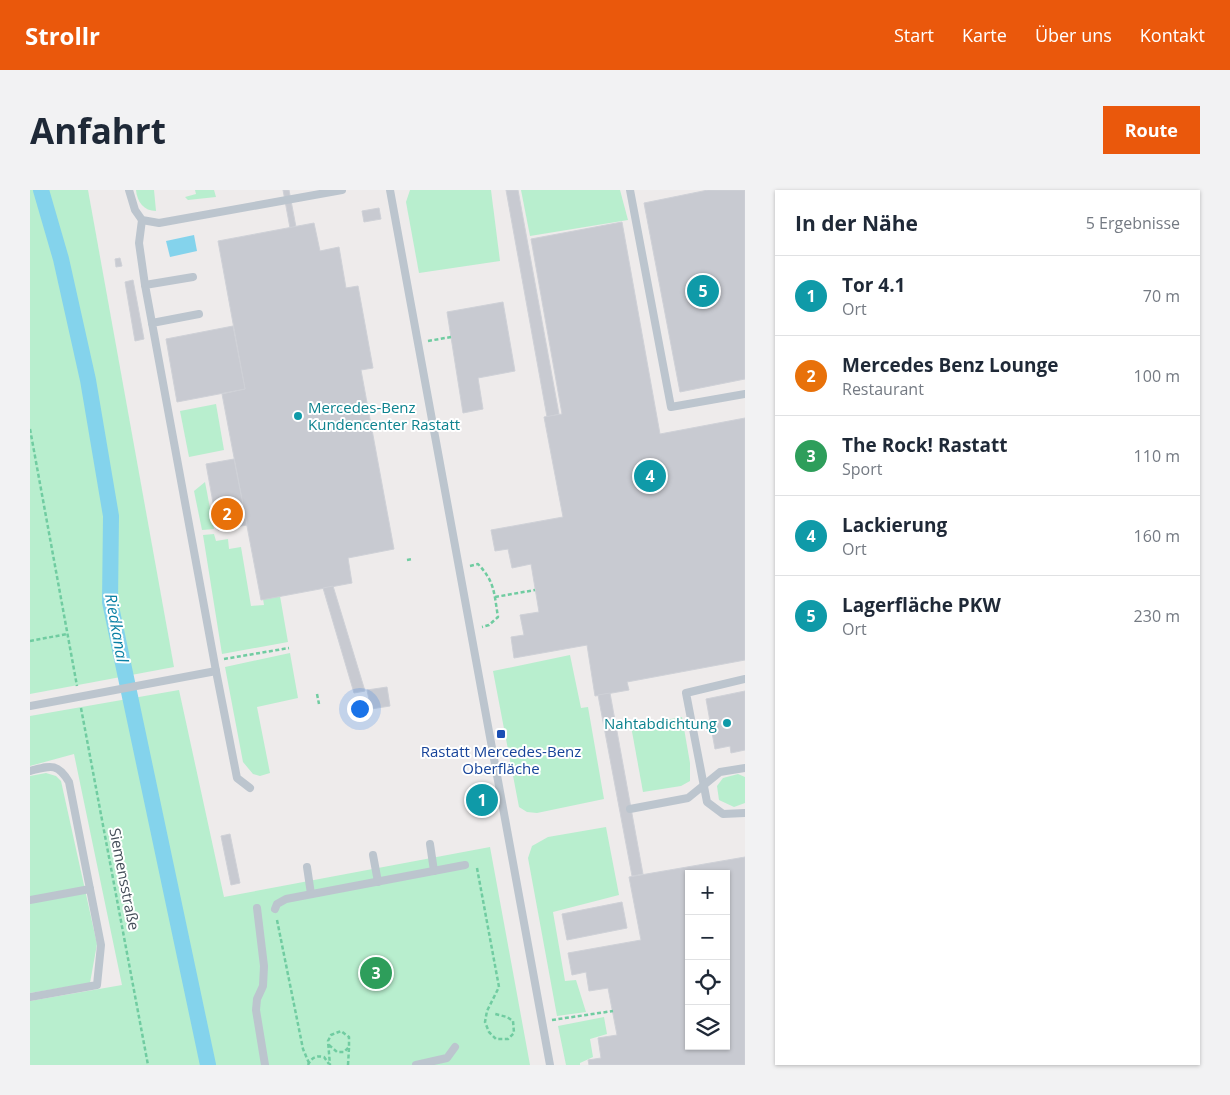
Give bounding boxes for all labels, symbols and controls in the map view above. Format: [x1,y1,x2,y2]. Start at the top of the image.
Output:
text: Strollr [25,19,100,52]
text: Start [894,23,934,47]
text: Karte [962,23,1007,47]
text: Über uns [1035,23,1112,47]
text: Kontakt [1140,23,1205,47]
button: Route [1103,106,1200,154]
text: Anfahrt [30,107,166,154]
text: In der Nähe [795,209,918,237]
text: 5 Ergebnisse [1086,212,1180,234]
pin: 5 [687,272,719,310]
text: Tor 4.1 [842,272,905,298]
text: 1 [806,285,816,307]
text: 70 m [1143,285,1180,307]
text: Ort [842,298,867,320]
text: Mercedes Benz Lounge [842,352,1059,378]
text: 2 [806,365,816,387]
text: 100 m [1134,365,1180,387]
text: Restaurant [842,378,924,400]
place label: Mercedes-Benz Kundencenter Rastatt [308,397,460,434]
marker: Mercedes-Benz Kundencenter Rastatt [292,410,304,422]
text: The Rock! Rastatt [842,432,1008,458]
text: 3 [806,445,816,467]
text: 110 m [1134,445,1180,467]
pin: 4 [634,457,666,495]
text: Sport [842,458,882,480]
pin: 2 [211,495,243,533]
text: Lackierung [842,512,947,538]
text: 4 [806,525,816,547]
text: 160 m [1134,525,1180,547]
text: Ort [842,538,867,560]
water label: Riedkanal [100,592,134,665]
text: Lagerfläche PKW [842,592,1001,618]
text: 5 [806,605,816,627]
text: 230 m [1134,605,1180,627]
text: Ort [842,618,867,640]
your location [347,696,373,722]
place label: Nahtabdichtung [604,713,717,733]
marker: Nahtabdichtung [721,717,733,729]
marker: Rastatt Mercedes-Benz Oberfläche [495,728,507,740]
place label: Rastatt Mercedes-Benz Oberfläche [421,741,581,778]
pin: 1 [466,781,498,819]
street label: Siemensstraße [105,826,145,932]
map controls [685,870,730,1050]
button: + [685,870,730,915]
button: − [685,915,730,960]
pin: 3 [360,954,392,992]
button: locate [685,960,730,1005]
button: layers [685,1005,730,1050]

